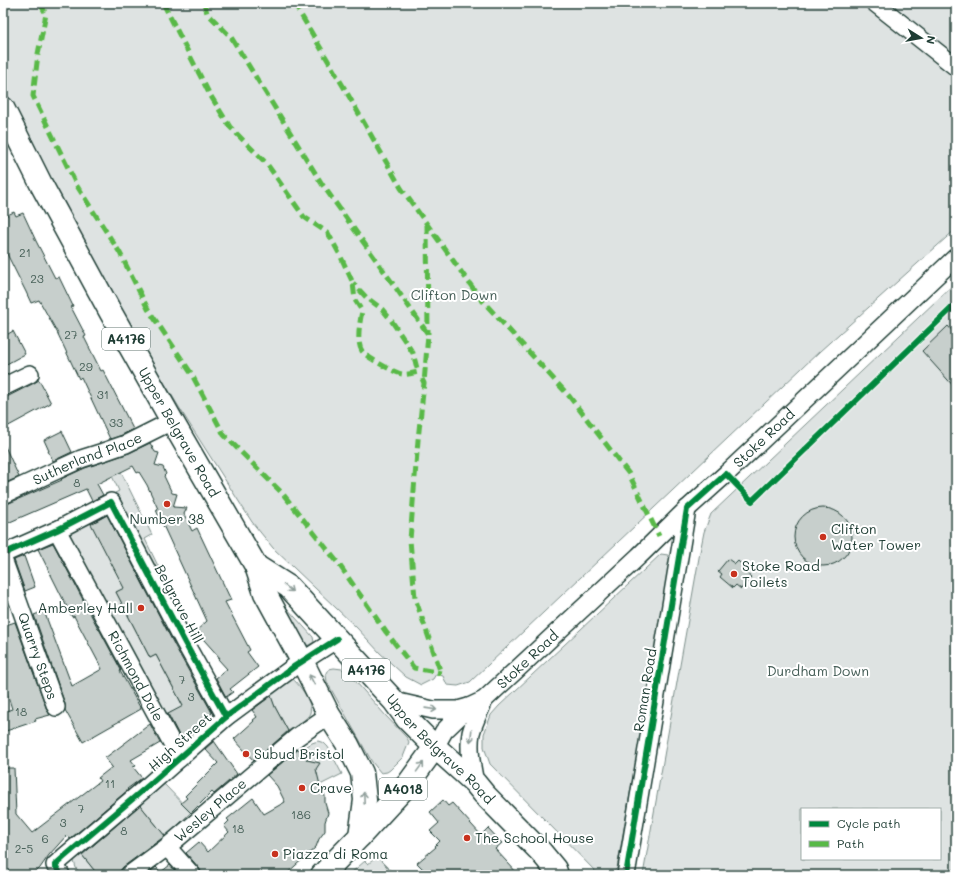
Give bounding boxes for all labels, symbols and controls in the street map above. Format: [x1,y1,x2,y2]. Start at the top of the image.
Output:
north arrow [901,18,941,58]
text: N [923,34,939,46]
house number: 21 [19,244,31,260]
house number: 23 [30,270,44,286]
park label: Clifton Down [411,285,497,304]
house number: 27 [64,326,78,342]
road number: A4176 [102,328,150,350]
house number: 29 [79,358,93,374]
street label: Upper Belgrave Road [135,364,224,501]
house number: 31 [97,386,109,402]
street label: Stoke Road [729,404,799,471]
house number: 33 [109,414,123,430]
street label: Sutherland Place [29,428,145,489]
house number: 8 [73,474,81,490]
marker: Number 38 [162,499,172,509]
place label: Number 38 [130,509,204,528]
place label: Clifton Water Tower [831,519,921,554]
marker: Clifton Water Tower [818,532,828,542]
place label: Stoke Road Toilets [742,556,820,591]
street label: Belgrave Hill [151,561,208,646]
marker: Stoke Road Toilets [729,569,739,579]
one-way arrow [283,583,293,592]
place label: Amberley Hall [38,598,133,617]
marker: Amberley Hall [136,603,146,613]
street label: Quarry Steps [14,610,63,702]
street label: Stoke Road [492,626,562,693]
street label: Richmond Dale [104,627,168,725]
street label: Roman Road [629,647,660,733]
road number: A4176 [342,659,390,681]
park label: Durdham Down [767,661,869,680]
house number: 7 [179,671,186,687]
one-way arrow [308,675,315,687]
house number: 3 [187,688,195,704]
street label: Upper Belgrave Road [383,689,499,808]
house number: 18 [15,703,27,719]
one-way arrow [424,705,437,713]
street label: High Street [144,708,215,775]
one-way arrow [467,729,475,742]
place label: Subud Bristol [254,744,344,763]
marker: Subud Bristol [241,749,251,759]
one-way arrow [416,762,424,773]
street label: Wesley Place [170,774,250,846]
house number: 11 [105,775,115,791]
place label: Crave [310,778,352,797]
road number: A4018 [379,778,427,800]
marker: Crave [297,783,307,793]
one-way arrow [360,792,368,805]
house number: 7 [78,800,85,816]
house number: 186 [291,806,311,822]
legend [801,808,941,860]
house number: 3 [59,814,67,830]
text: Cycle path [837,815,900,831]
house number: 18 [232,820,244,836]
house number: 8 [120,822,128,838]
place label: The School House [475,828,594,847]
house number: 6 [41,830,49,846]
marker: The School House [462,833,472,843]
text: Path [837,835,864,851]
house number: 2-5 [15,840,33,856]
place label: Piazza di Roma [283,844,388,863]
marker: Piazza di Roma [270,849,280,859]

